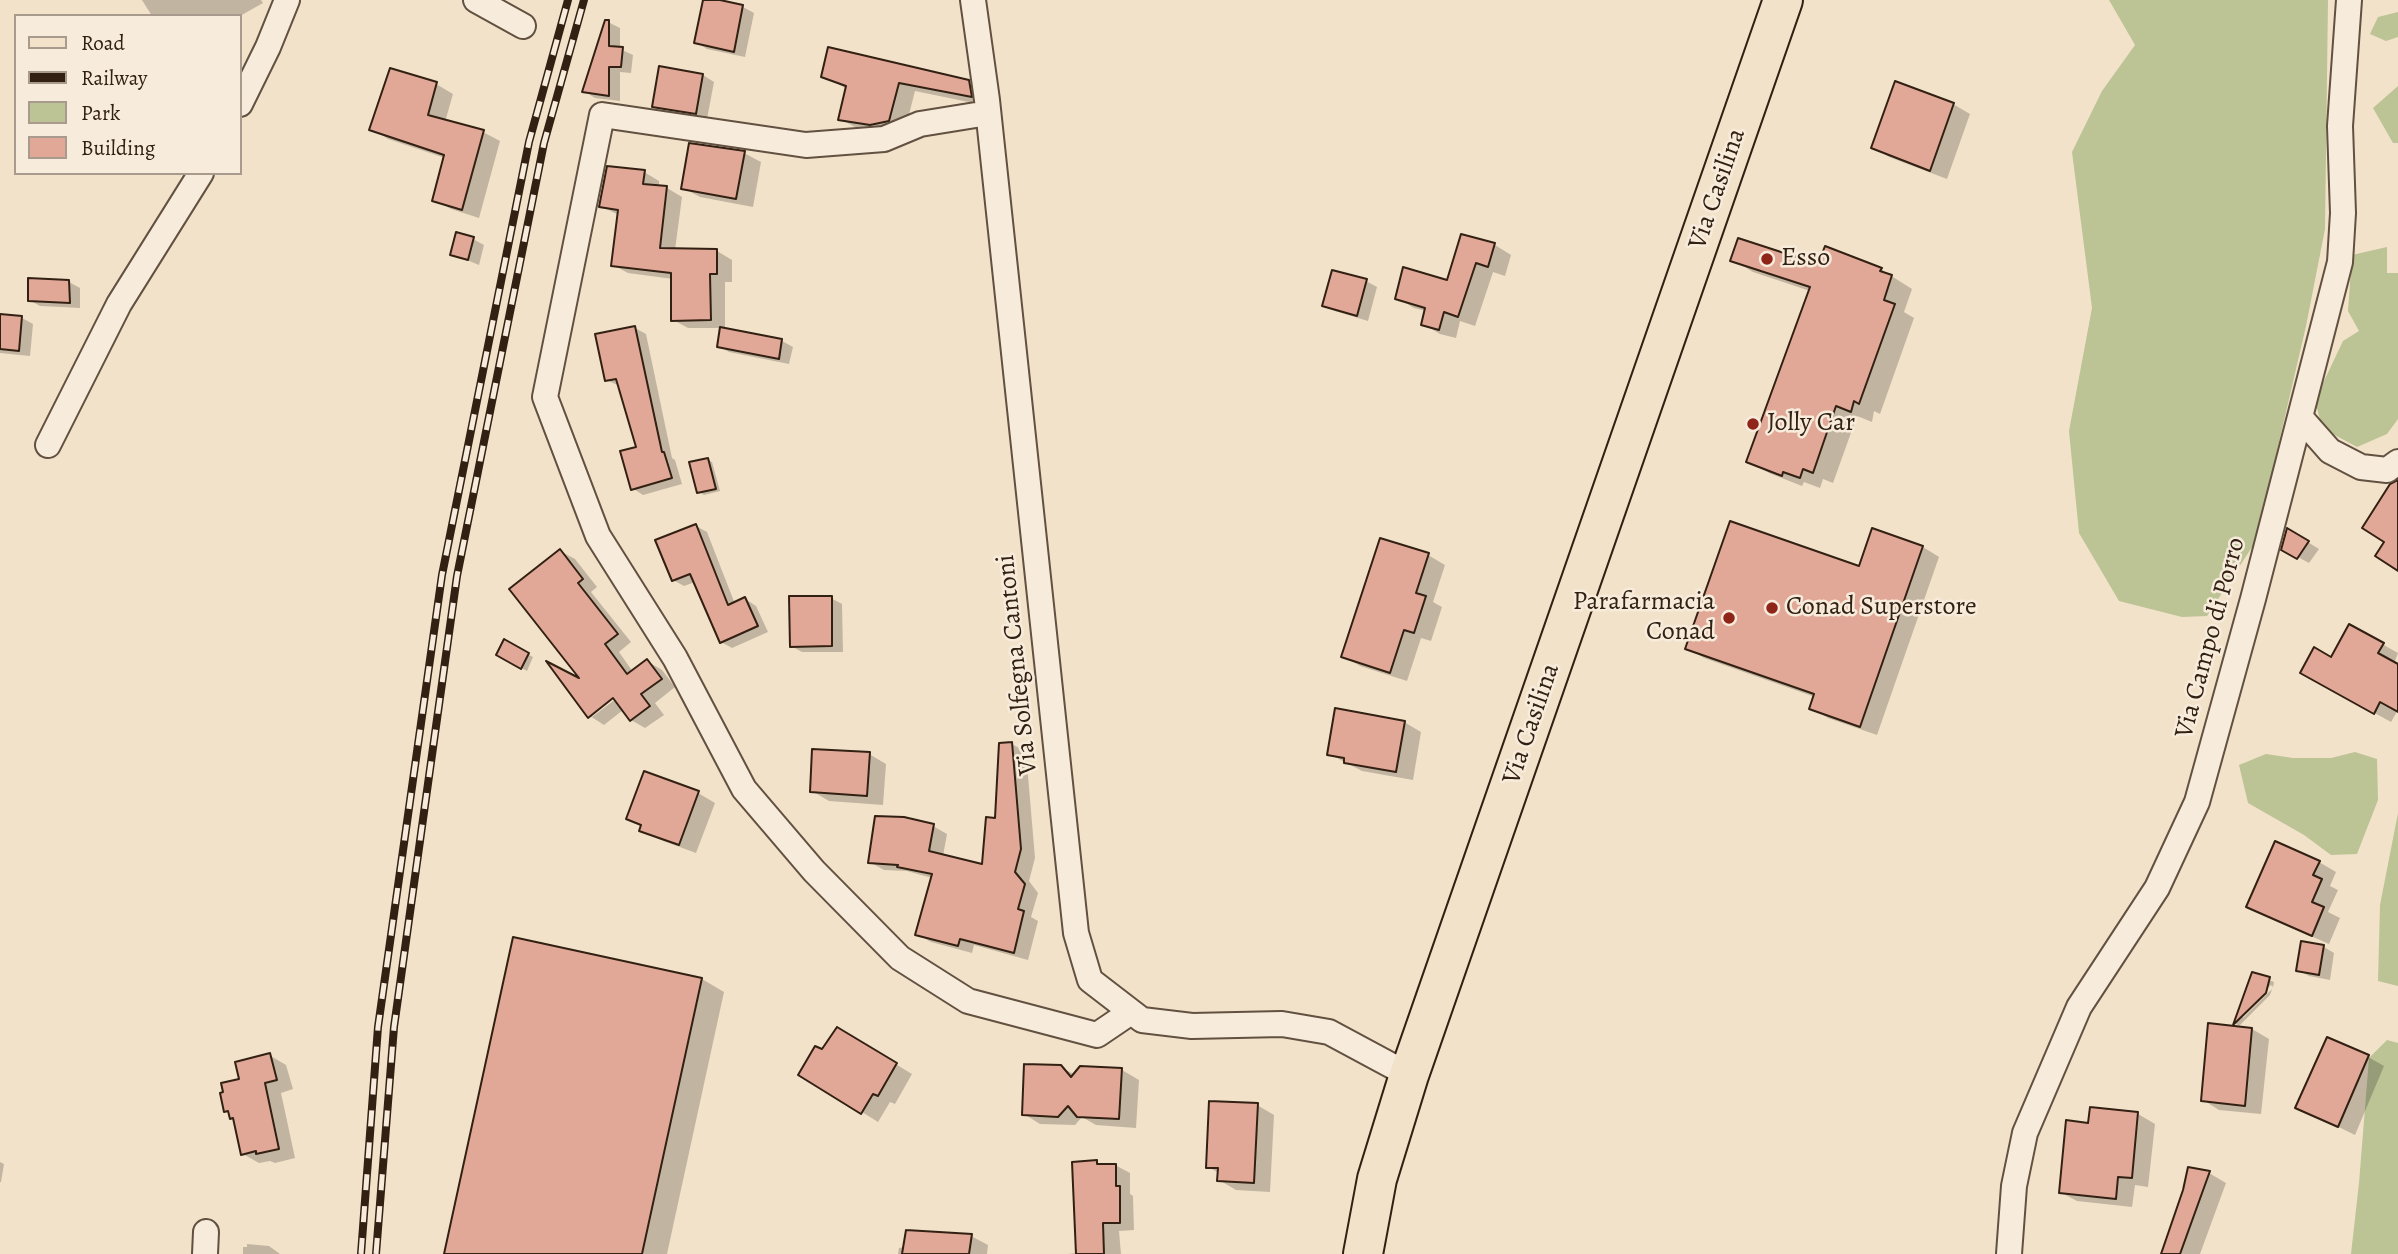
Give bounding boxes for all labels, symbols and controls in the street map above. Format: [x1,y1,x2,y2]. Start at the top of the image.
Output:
legend [14,14,242,175]
text: Road [81,29,125,57]
text: Railway [81,64,147,92]
text: Park [81,99,120,127]
street label: Via Casilina [1683,125,1753,253]
text: Building [81,134,155,162]
place label: Esso [1781,243,1830,275]
marker: Esso [1759,251,1775,267]
place label: Jolly Car [1767,408,1855,440]
marker: Jolly Car [1745,416,1761,432]
street label: Via Campo di Porro [2169,534,2253,742]
street label: Via Solfegna Cantoni [991,553,1045,777]
place label: Parafarmacia Conad [1573,587,1715,648]
place label: Conad Superstore [1786,592,1977,624]
marker: Conad Superstore [1764,600,1780,616]
marker: Parafarmacia Conad [1721,610,1737,626]
street label: Via Casilina [1497,660,1567,788]

